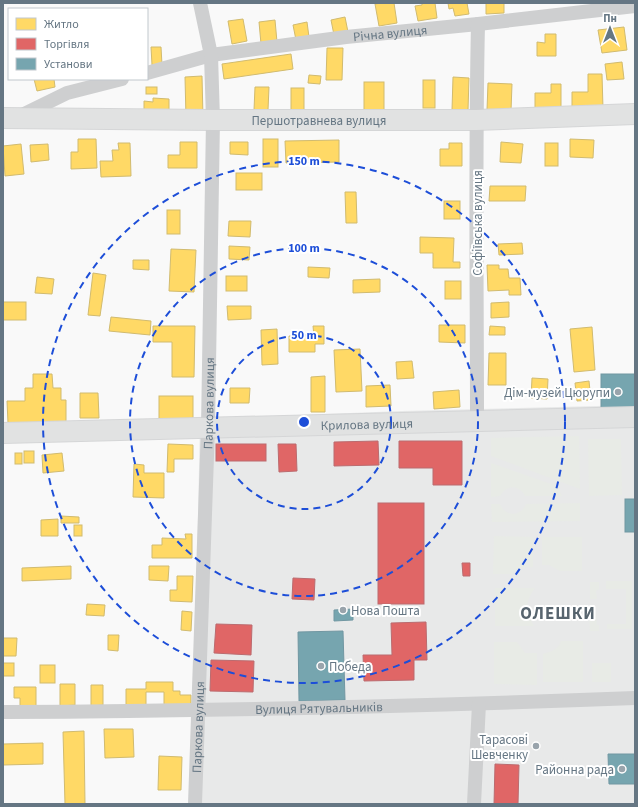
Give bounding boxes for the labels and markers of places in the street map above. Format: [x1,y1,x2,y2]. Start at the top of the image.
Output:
place label: Дім-музей Цюрупи [504,384,610,402]
marker: Дім-музей Цюрупи [613,387,623,397]
centre of rings [297,415,311,429]
place label: Нова Пошта [351,602,420,620]
marker: Нова Пошта [338,605,348,615]
place label: Победа [329,658,371,676]
marker: Победа [316,661,326,671]
place label: Тарасові Шевченку [471,731,528,764]
marker: Тарасові Шевченку [531,741,541,751]
place label: Районна рада [535,761,614,779]
marker: Районна рада [617,764,627,774]

